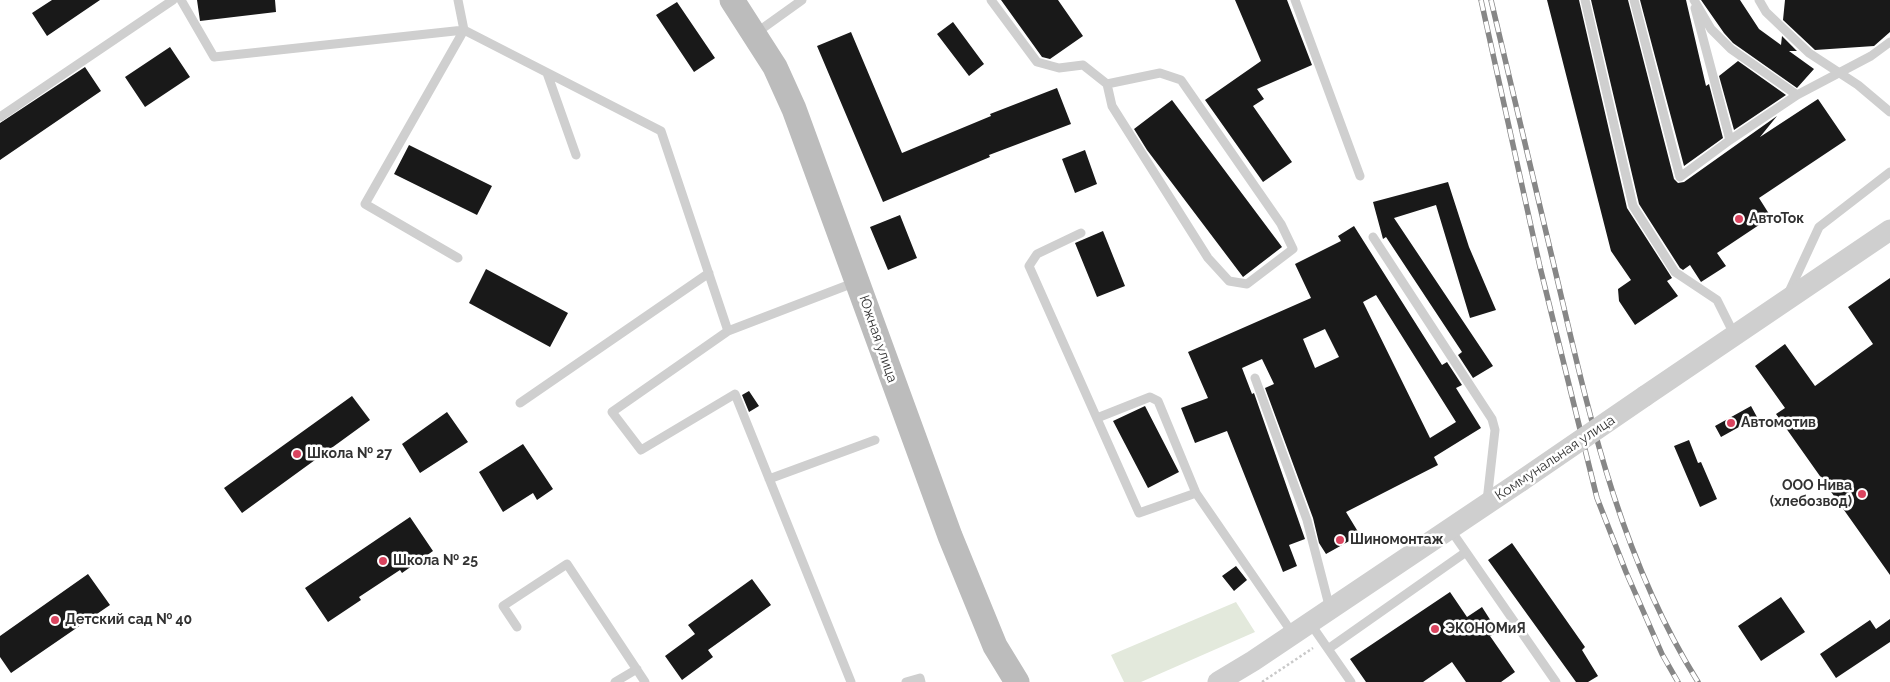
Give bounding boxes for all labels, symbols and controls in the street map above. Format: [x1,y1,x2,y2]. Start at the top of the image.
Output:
place label: АвтоТок [1749,211,1804,227]
marker: АвтоТок [1733,213,1745,225]
street label: Южная улица [855,293,901,385]
street label: Коммунальная улица [1492,412,1618,504]
place label: Автомотив [1741,415,1816,431]
marker: Автомотив [1725,417,1737,429]
place label: Школа № 27 [307,446,392,462]
marker: Школа № 27 [291,448,303,460]
place label: ООО Нива (хлебозвод) [1770,478,1852,511]
marker: ООО Нива (хлебозвод) [1856,488,1868,500]
place label: Шиномонтаж [1350,532,1444,548]
marker: Шиномонтаж [1334,534,1346,546]
place label: Школа № 25 [393,553,478,569]
marker: Школа № 25 [377,555,389,567]
place label: Детский сад № 40 [65,612,192,628]
marker: Детский сад № 40 [49,614,61,626]
place label: ЭКОНОМиЯ [1445,621,1526,637]
marker: ЭКОНОМиЯ [1429,623,1441,635]

